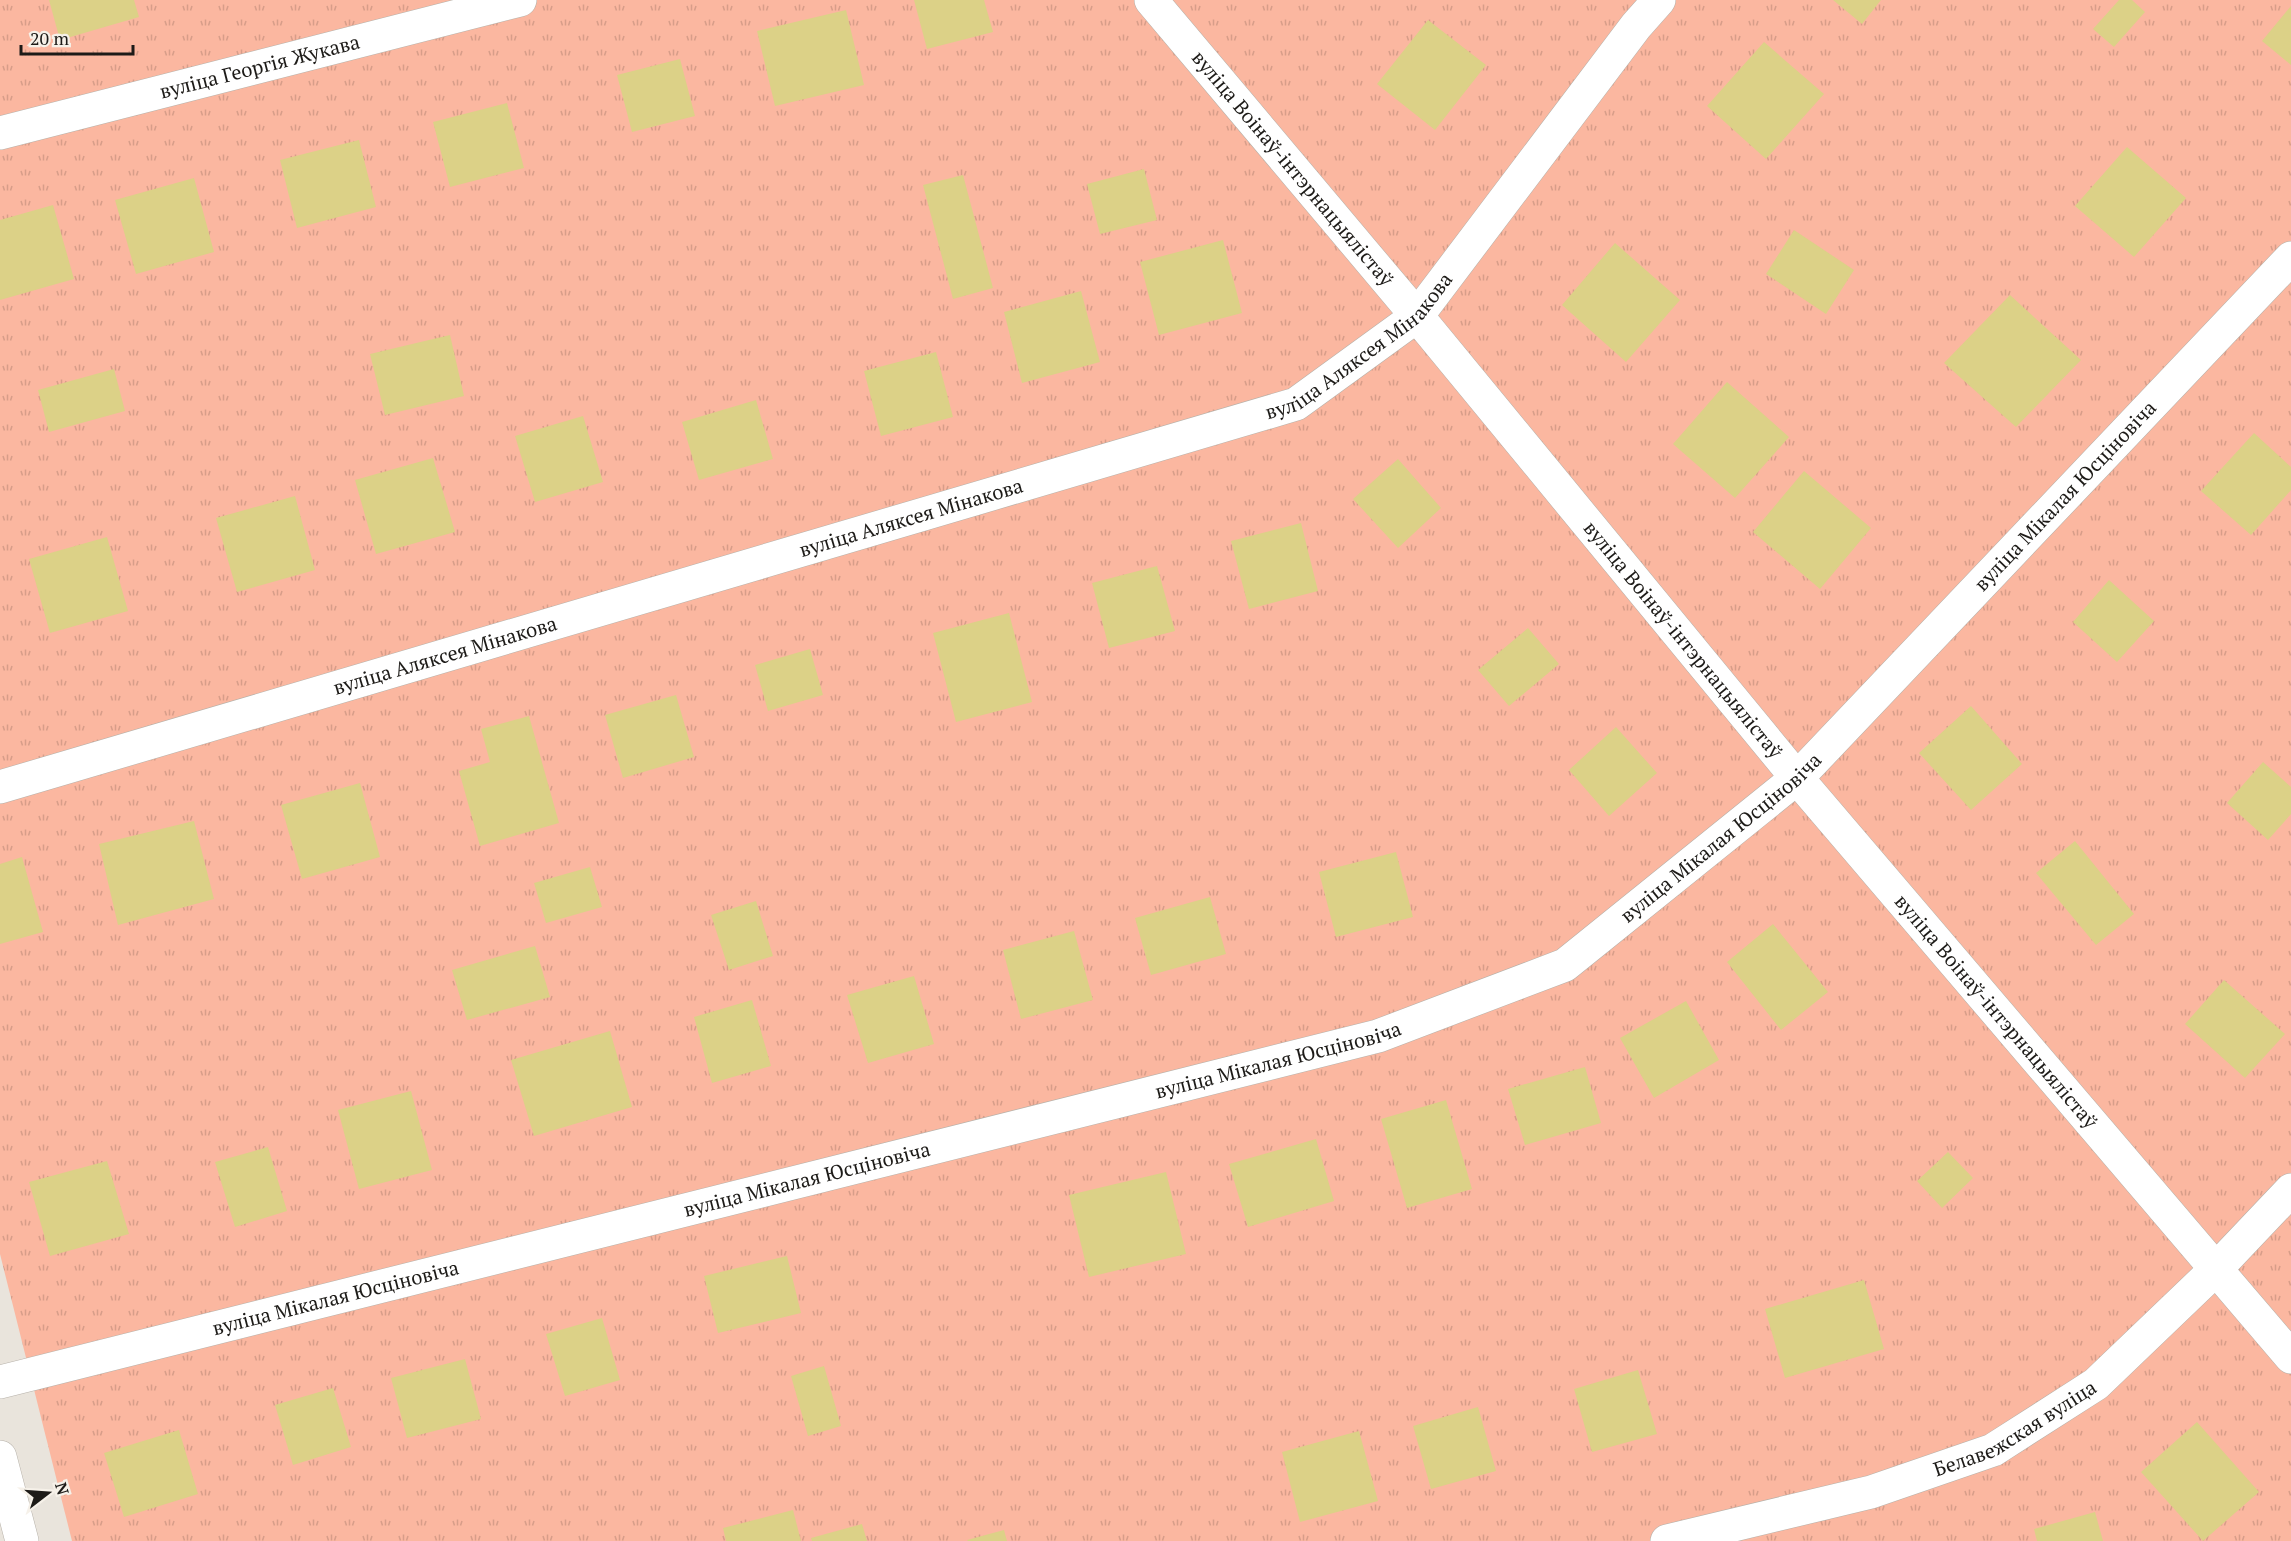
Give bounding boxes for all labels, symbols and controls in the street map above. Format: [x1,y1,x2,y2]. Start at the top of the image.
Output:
scale bar [21,18,134,56]
text: 20 m [30,26,70,50]
street label: вуліца Георгія Жукава [157,28,362,105]
street label: вуліца Воінаў-інтэрнацыялістаў [1186,45,1401,292]
street label: вуліца Аляксея Мінакова [1262,267,1458,425]
street label: вуліца Мікалая Юсціновіча [1968,394,2162,597]
street label: вуліца Аляксея Мінакова [796,471,1026,563]
street label: вуліца Воінаў-інтэрнацыялістаў [1578,515,1790,764]
street label: вуліца Аляксея Мінакова [330,609,560,701]
street label: вуліца Мікалая Юсціновіча [1614,747,1827,928]
street label: вуліца Воінаў-інтэрнацыялістаў [1889,888,2105,1135]
street label: вуліца Мікалая Юсціновіча [1152,1014,1405,1104]
street label: вуліца Мікалая Юсціновіча [681,1135,933,1223]
street label: вуліца Мікалая Юсціновіча [209,1253,462,1341]
street label: Белавежская вуліца [1930,1373,2101,1482]
north arrow [18,1463,78,1523]
text: N [50,1480,75,1498]

